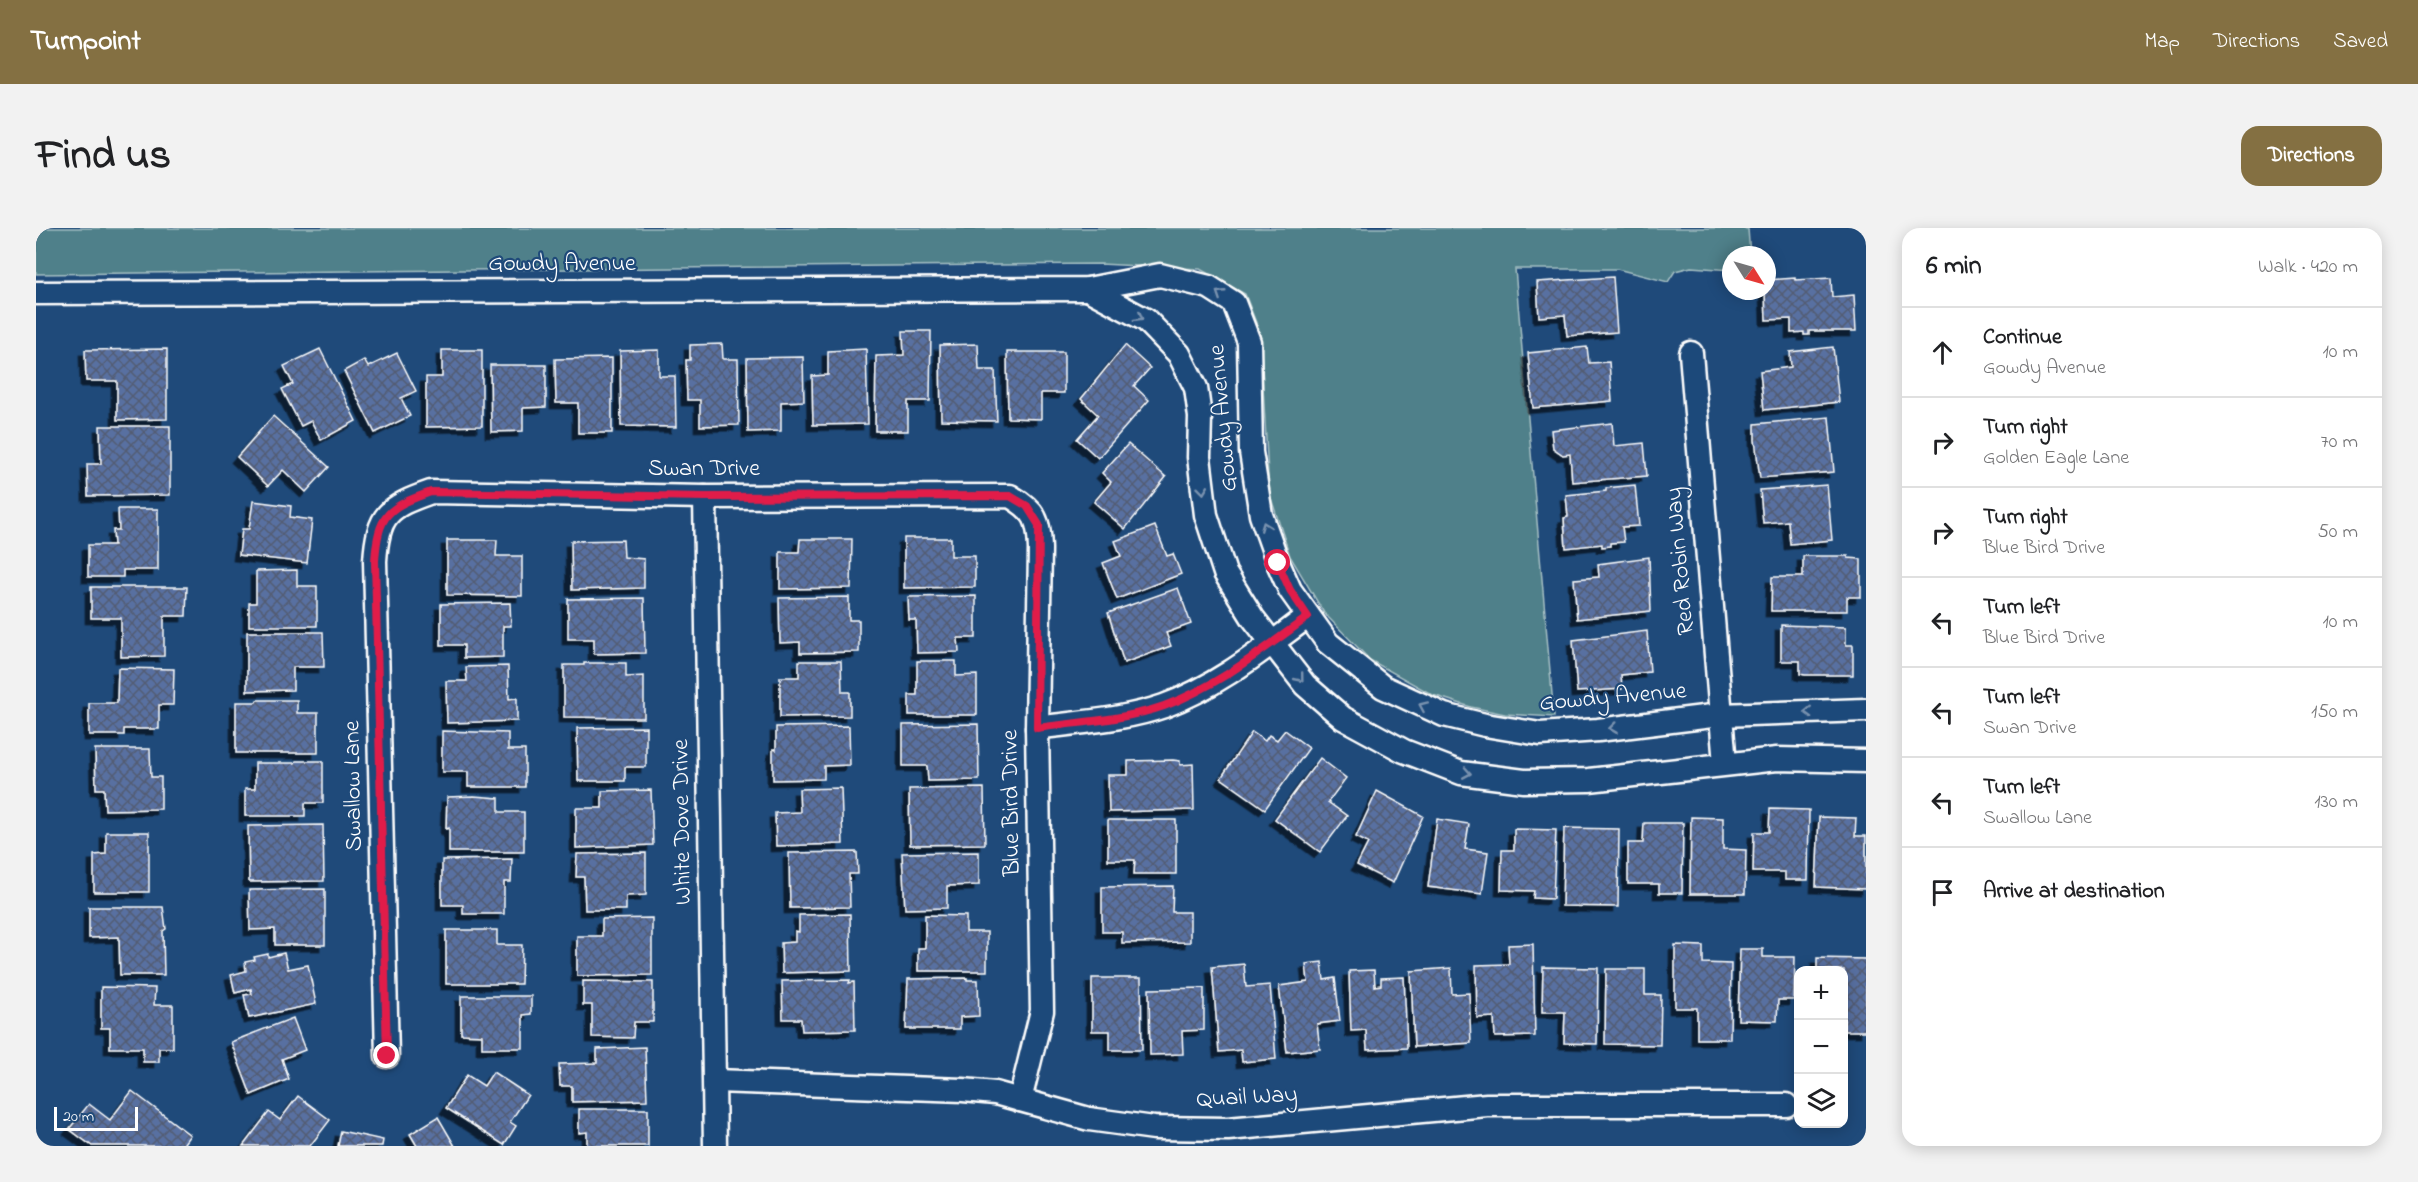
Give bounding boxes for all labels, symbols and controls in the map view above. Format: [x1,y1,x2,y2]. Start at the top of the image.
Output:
text: Turnpoint [30,22,141,63]
text: Map [2144,27,2180,57]
text: Directions [2213,27,2300,57]
text: Saved [2333,27,2388,57]
text: Find us [36,126,171,187]
button: Directions [2241,126,2382,186]
north arrow [1722,246,1776,300]
street label: Gowdy Avenue [488,247,636,283]
text: 6 min [1926,248,1982,286]
text: Walk · 420 m [2258,253,2358,282]
one-way arrow [1216,290,1227,301]
one-way arrow [1133,309,1143,321]
text: Continue [1983,322,2062,354]
icon: ahead [1926,336,1959,369]
text: 10 m [2322,338,2358,367]
street label: Gowdy Avenue [1200,343,1249,493]
text: Gowdy Avenue [1983,354,2106,383]
text: Turn right [1983,412,2068,444]
icon: right [1926,426,1959,459]
text: 70 m [2321,428,2358,457]
text: Golden Eagle Lane [1983,444,2129,473]
street label: Swan Drive [648,452,760,487]
one-way arrow [1197,485,1209,494]
street label: Red Robin Way [1657,486,1706,636]
text: Turn right [1983,502,2068,534]
icon: right [1926,516,1959,549]
text: 50 m [2317,518,2358,547]
one-way arrow [1259,522,1272,532]
text: Blue Bird Drive [1983,534,2105,563]
route start [1264,549,1290,575]
text: Turn left [1983,592,2060,624]
icon: left [1926,606,1959,639]
text: 10 m [2322,608,2358,637]
text: Blue Bird Drive [1983,624,2105,653]
one-way arrow [1293,671,1304,682]
street label: Gowdy Avenue [1538,674,1688,723]
text: Turn left [1983,682,2060,714]
icon: left [1926,696,1959,729]
text: 150 m [2311,698,2358,727]
one-way arrow [1418,701,1429,713]
one-way arrow [1803,706,1812,718]
text: Swan Drive [1983,714,2076,743]
street label: Swallow Lane [335,720,373,852]
one-way arrow [1609,721,1618,734]
street label: Blue Bird Drive [993,729,1031,878]
street label: White Dove Drive [664,738,702,905]
one-way arrow [1462,766,1472,779]
text: Turn left [1983,772,2060,804]
icon: left [1926,786,1959,819]
text: 130 m [2314,788,2358,817]
text: Swallow Lane [1983,804,2092,833]
icon: arrive [1926,876,1959,909]
text: Arrive at destination [1983,876,2165,908]
map controls [1794,966,1848,1128]
button: + [1794,966,1848,1020]
button: − [1794,1020,1848,1074]
route end [373,1042,399,1068]
button: layers [1794,1074,1848,1128]
street label: Quail Way [1195,1078,1299,1119]
scale bar [54,1104,138,1132]
text: 20 m [63,1105,94,1129]

